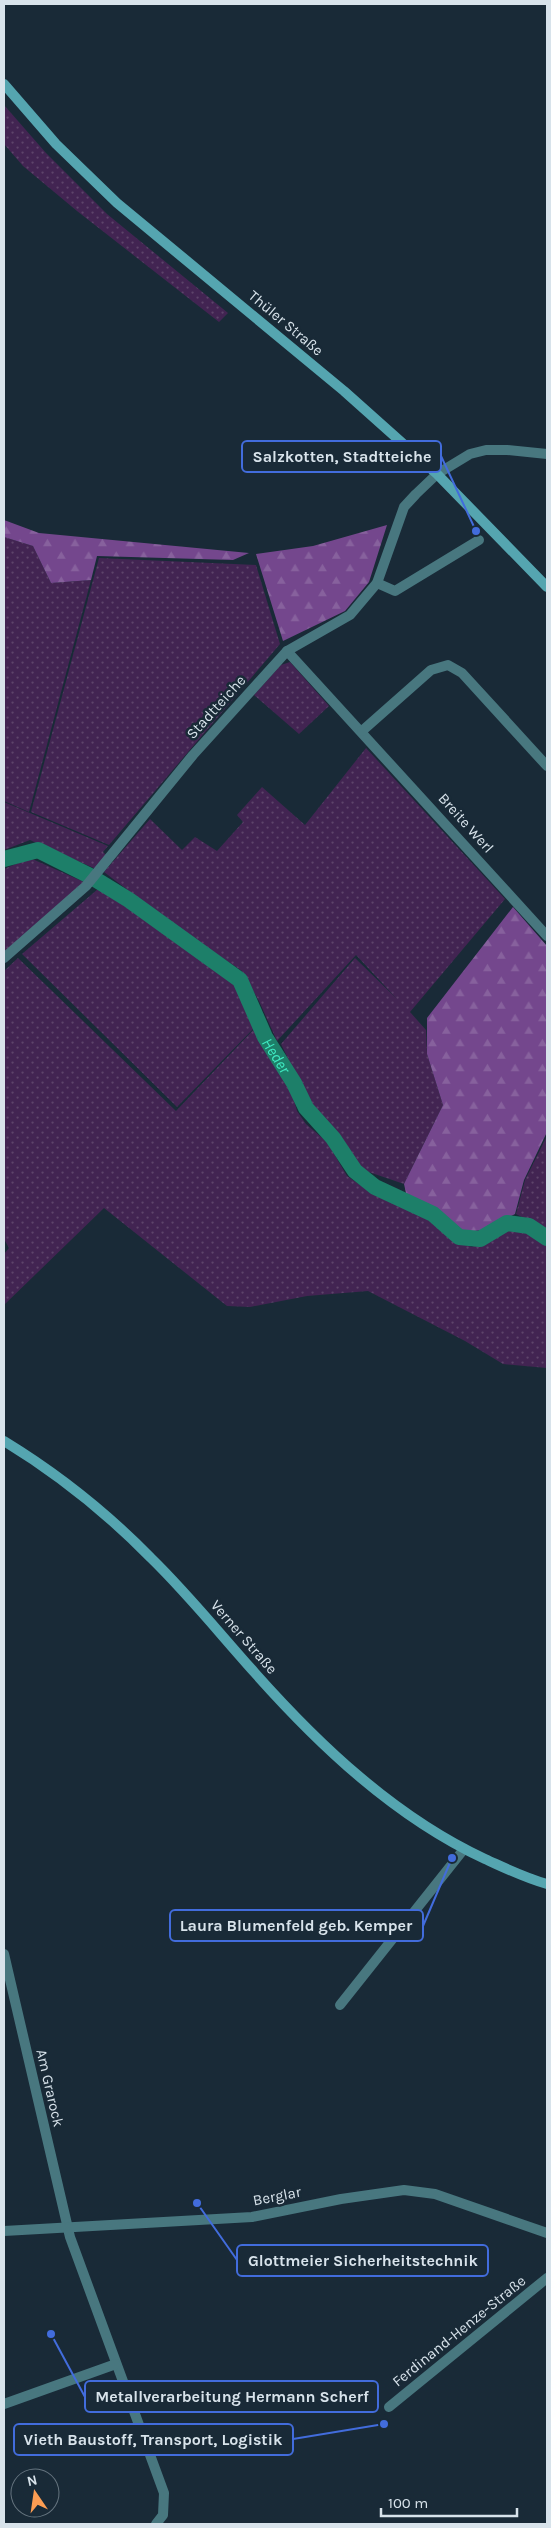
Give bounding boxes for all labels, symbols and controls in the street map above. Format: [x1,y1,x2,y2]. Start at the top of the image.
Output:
street label: Thüler Straße [245,287,327,359]
callout: Salzkotten, Stadtteiche [242,441,441,472]
text: Salzkotten, Stadtteiche [252,447,432,466]
street label: Stadtteiche [183,671,249,743]
street label: Breite Werl [435,789,497,857]
water label: Heder [258,1034,295,1077]
street label: Verner Straße [207,1596,281,1678]
callout: Laura Blumenfeld geb. Kemper [170,1910,423,1941]
text: Laura Blumenfeld geb. Kemper [180,1916,413,1935]
street label: Am Grarock [32,2047,68,2129]
street label: Berglar [251,2182,303,2209]
callout: Glottmeier Sicherheitstechnik [237,2245,488,2276]
text: Glottmeier Sicherheitstechnik [248,2251,479,2270]
street label: Ferdinand-Henze-Straße [389,2272,529,2390]
callout: Metallverarbeitung Hermann Scherf [85,2381,378,2412]
text: Metallverarbeitung Hermann Scherf [95,2387,369,2406]
callout: Vieth Baustoff, Transport, Logistik [14,2424,293,2455]
text: Vieth Baustoff, Transport, Logistik [24,2430,283,2449]
north arrow [10,2468,60,2518]
text: N [25,2471,39,2490]
scale bar [381,2486,517,2518]
text: 100 m [388,2494,428,2512]

